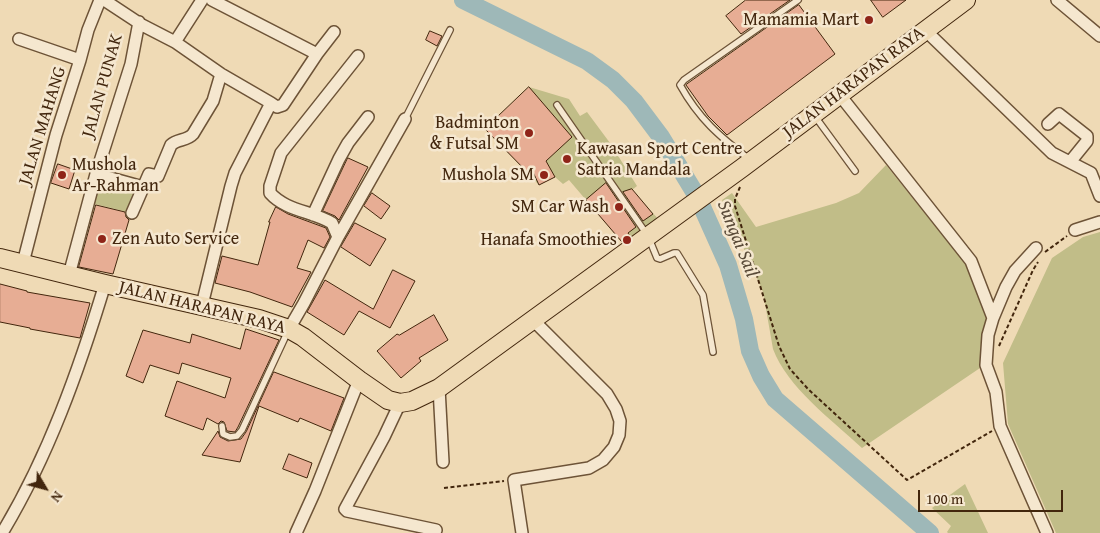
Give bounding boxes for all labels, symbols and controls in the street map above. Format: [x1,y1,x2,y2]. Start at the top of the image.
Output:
place label: Mamamia Mart [743,9,859,31]
marker: Mamamia Mart [863,14,875,26]
street label: JALAN HARAPAN RAYA [779,23,929,143]
street label: JALAN PUNAK [78,32,128,140]
street label: JALAN MAHANG [15,64,71,188]
place label: Badminton & Futsal SM [430,112,519,154]
marker: Badminton & Futsal SM [523,127,535,139]
place label: Kawasan Sport Centre Satria Mandala [577,138,742,180]
marker: Kawasan Sport Centre Satria Mandala [561,153,573,165]
place label: Mushola Ar-Rahman [72,154,159,196]
place label: Mushola SM [442,164,534,186]
marker: Mushola Ar-Rahman [56,169,68,181]
marker: Mushola SM [538,169,550,181]
place label: SM Car Wash [511,196,609,218]
water label: Sungai Sail [711,197,763,281]
marker: SM Car Wash [613,201,625,213]
place label: Zen Auto Service [112,228,239,250]
place label: Hanafa Smoothies [481,229,617,251]
marker: Zen Auto Service [96,233,108,245]
marker: Hanafa Smoothies [621,234,633,246]
street label: JALAN HARAPAN RAYA [116,277,288,339]
north arrow [20,463,70,513]
scale bar [920,480,1065,512]
text: N [46,487,68,507]
text: 100 m [926,488,963,509]

